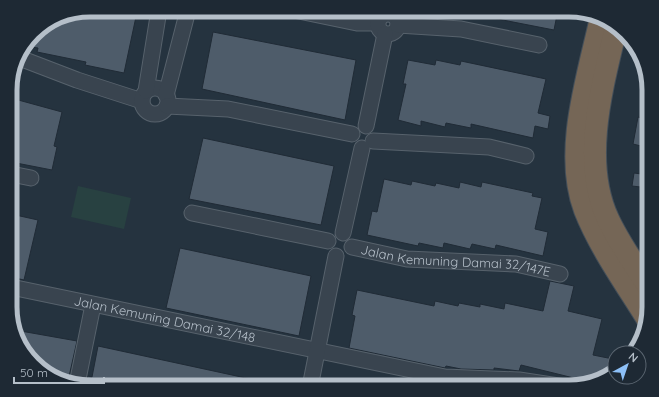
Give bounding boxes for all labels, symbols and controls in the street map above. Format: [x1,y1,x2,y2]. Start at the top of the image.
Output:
street label: Jalan Kemuning Damai 32/147E [359,241,552,280]
street label: Jalan Kemuning Damai 32/148 [73,292,257,345]
north arrow [607,345,647,385]
text: N [626,349,641,365]
scale bar [14,359,104,385]
text: 50 m [20,365,48,380]

